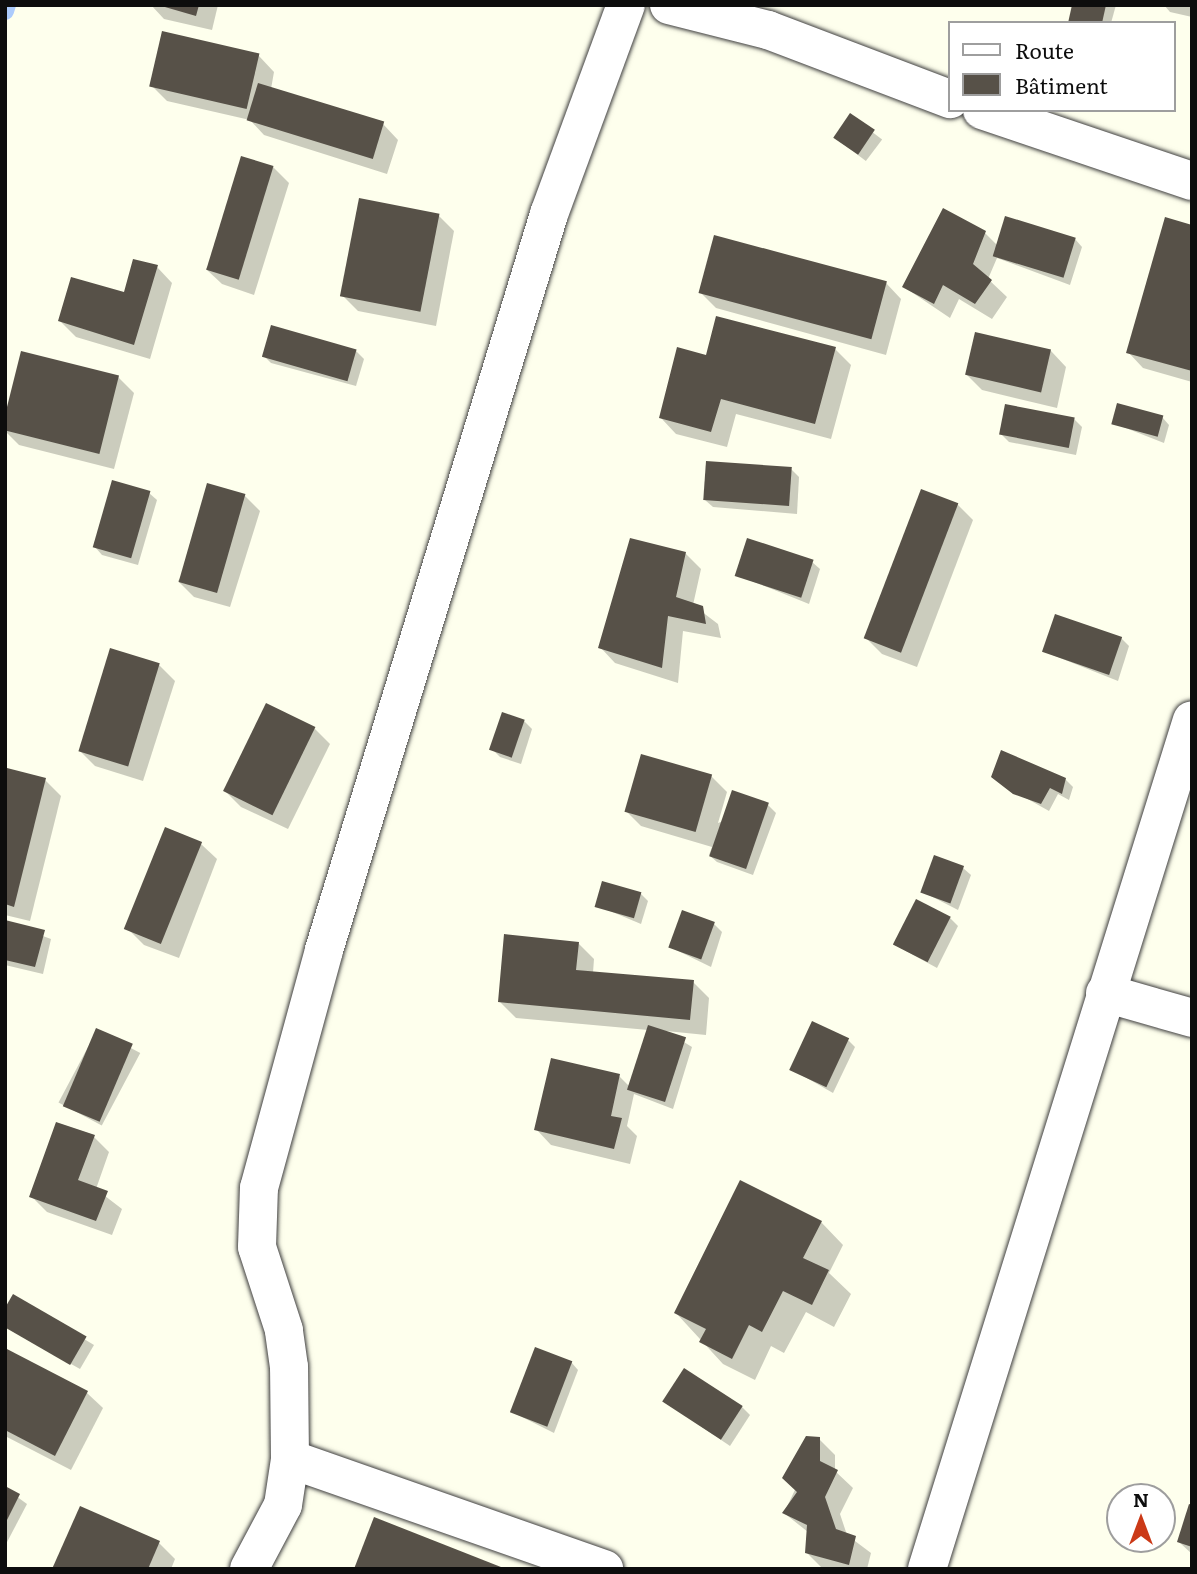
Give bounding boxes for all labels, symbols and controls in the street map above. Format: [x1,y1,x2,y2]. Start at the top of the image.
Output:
legend [948,21,1176,112]
text: Route [1015,34,1074,65]
text: Bâtiment [1015,69,1108,100]
north arrow [1106,1483,1176,1553]
text: N [1133,1485,1149,1513]

